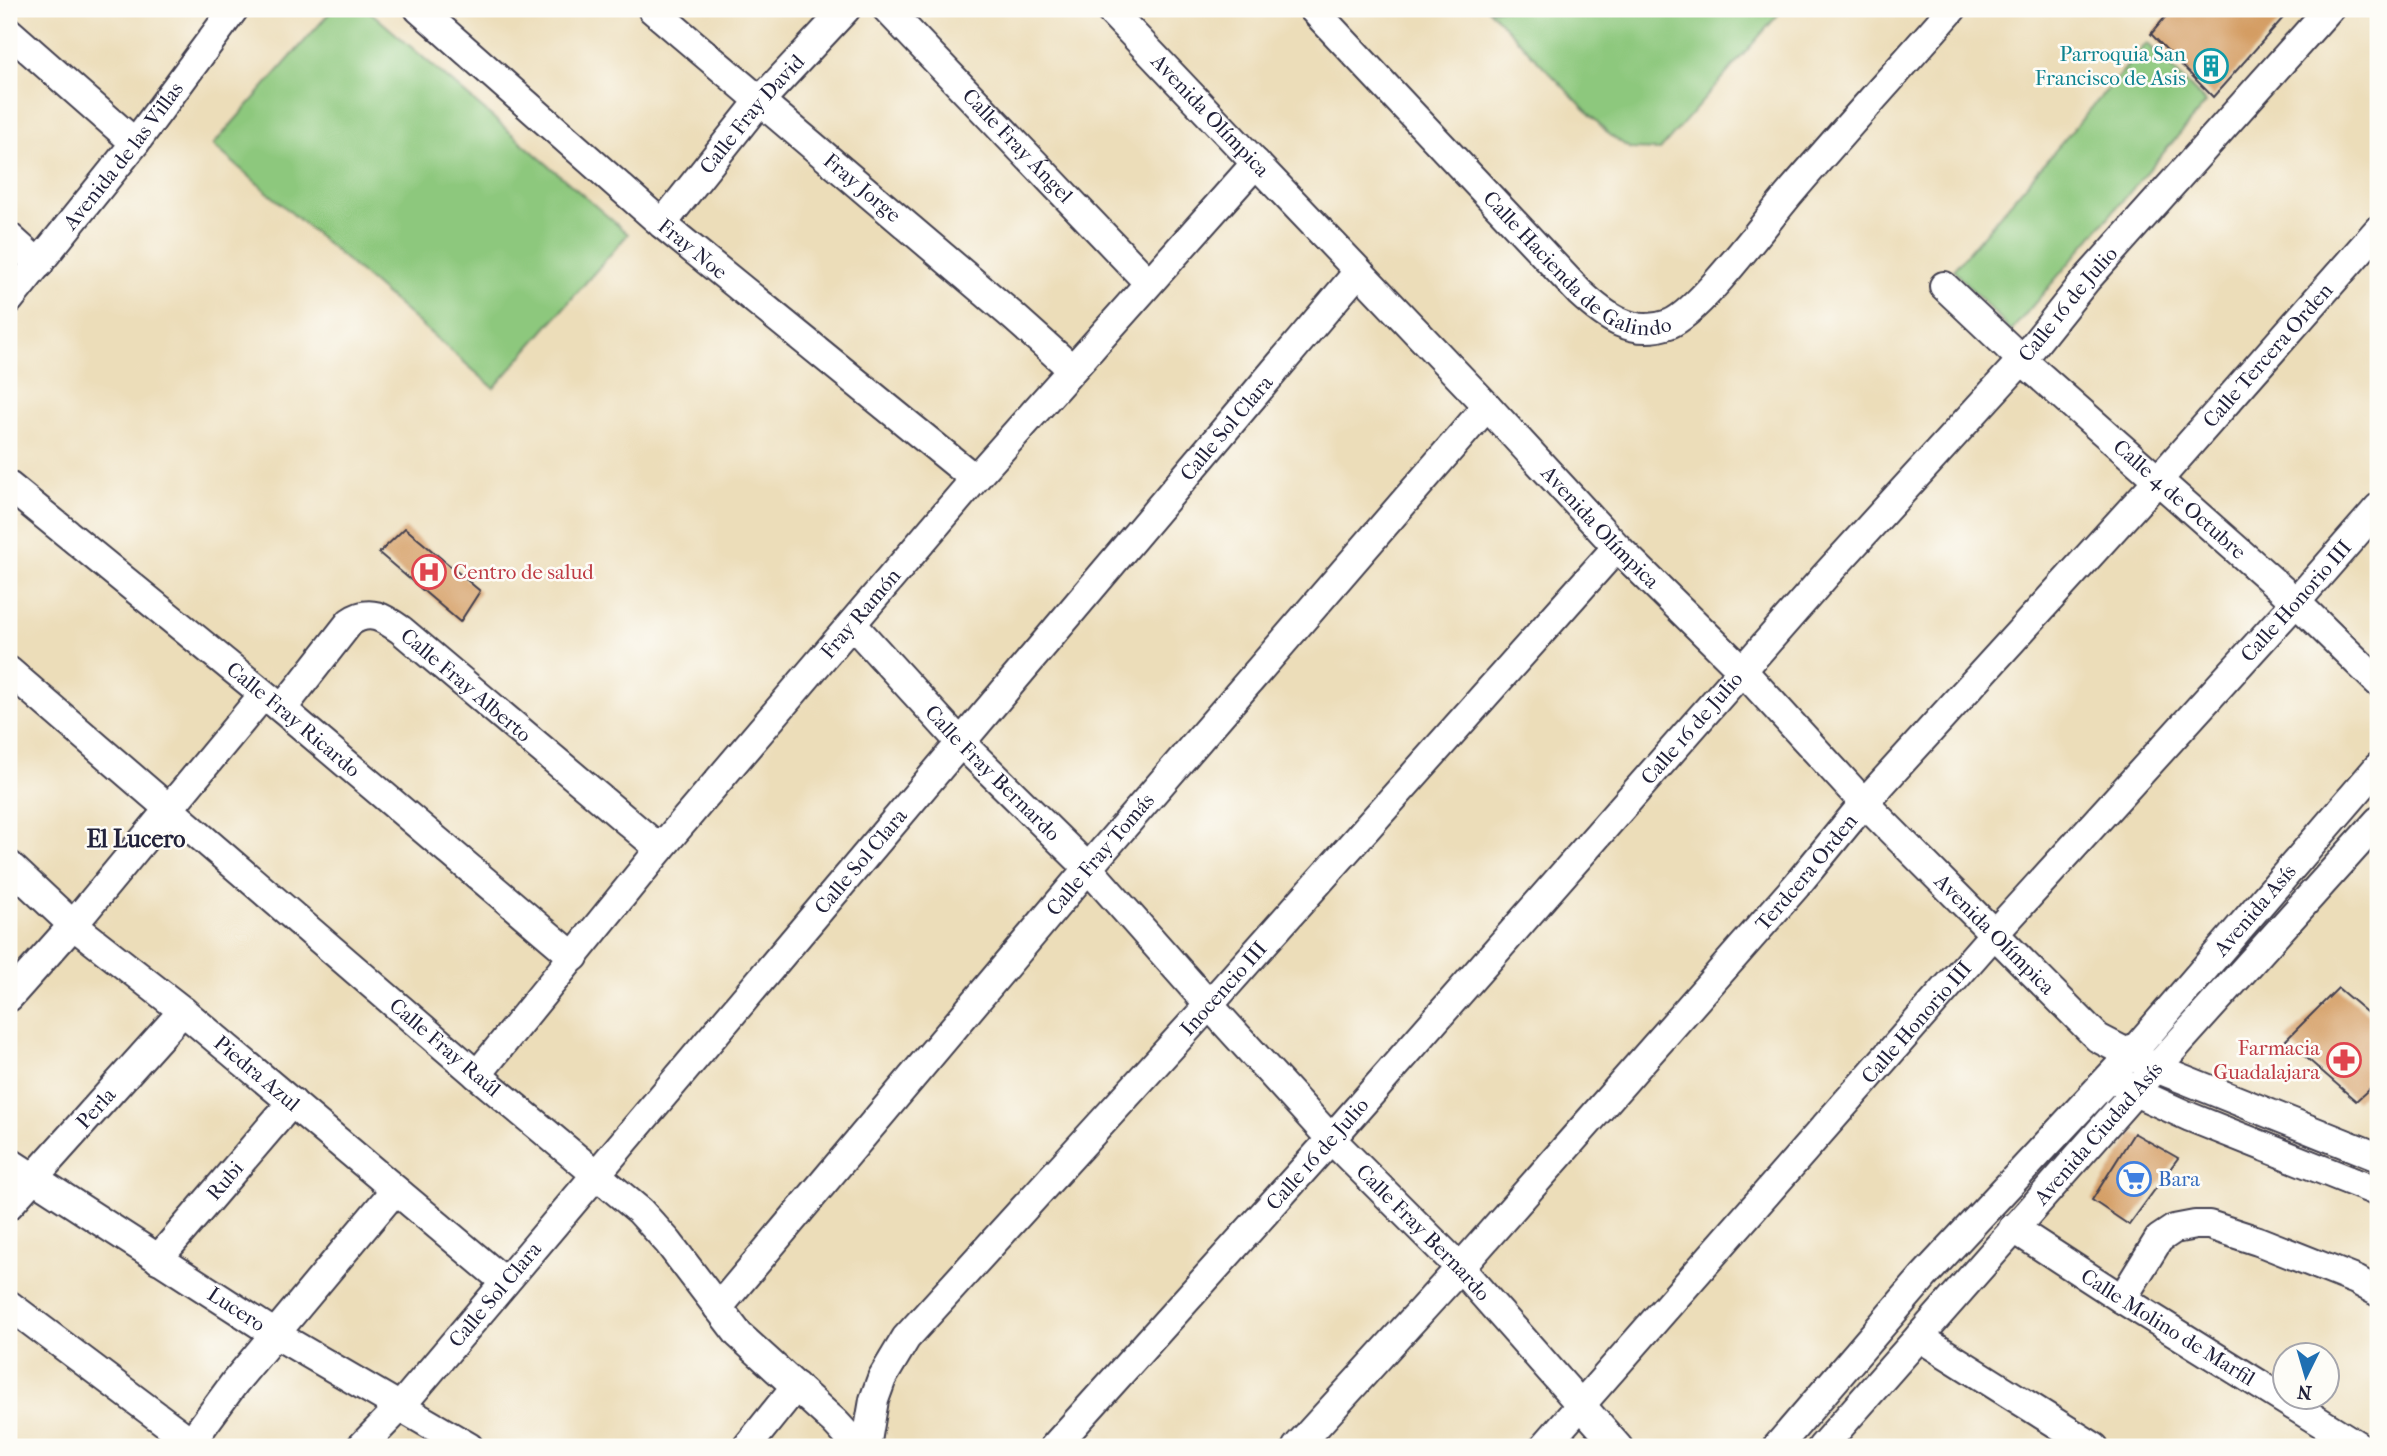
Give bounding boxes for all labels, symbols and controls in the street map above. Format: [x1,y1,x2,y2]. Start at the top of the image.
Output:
place label: Parroquia San Francisco de Asis [2035,42,2186,90]
building icon: Parroquia San Francisco de Asis [2192,47,2230,85]
street label: Avenida Olímpica [1146,48,1274,182]
street label: Calle Fray David [695,49,810,179]
street label: Avenida de las Villas [58,77,188,235]
street label: Calle Fray Ángel [958,84,1078,208]
street label: Fray Jorge [819,148,906,227]
street label: Calle Hacienda de Galindo [1478,186,1674,340]
street label: Fray Noe [653,214,732,284]
street label: Calle 16 de Julio [2014,242,2122,366]
street label: Calle Tercera Orden [2198,278,2338,432]
street label: Calle Sol Clara [1175,370,1278,486]
street label: Calle 4 de Octubre [2109,434,2251,564]
street label: Avenida Olímpica [1536,460,1664,594]
street label: Calle Honorio III [2236,535,2356,667]
hospital icon: Centro de salud [410,553,448,591]
place label: Centro de salud [453,560,594,584]
street label: Fray Ramón [815,564,905,663]
street label: Calle Fray Alberto [396,623,536,747]
street label: Calle Fray Ricardo [222,657,365,782]
street label: Calle 16 de Julio [1636,667,1747,789]
street label: Calle Fray Bernardo [920,700,1065,846]
street label: Calle Fray Tomás [1041,788,1159,921]
street label: Calle Sol Clara [809,804,912,919]
street label: Terdcera Orden [1750,809,1862,936]
district label: El Lucero [86,825,186,853]
street label: Avenida Asís [2208,859,2301,961]
street label: Avenida Olímpica [1929,868,2060,1000]
street label: Inocencio III [1175,937,1272,1040]
street label: Calle Honorio III [1857,956,1976,1088]
street label: Calle Fray Raúl [385,993,506,1102]
street label: Piedra Azul [209,1030,305,1116]
place label: Farmacia Guadalajara [2213,1036,2320,1084]
pharmacy icon: Farmacia Guadalajara [2325,1041,2363,1079]
street label: Avenida Ciudad Asís [2029,1057,2168,1210]
street label: Perla [71,1083,121,1134]
street label: Calle 16 de Julio [1261,1093,1373,1215]
street label: Rubi [202,1156,248,1205]
street label: Calle Fray Bernardo [1351,1159,1495,1306]
supermarket icon: Bara [2115,1160,2153,1198]
place label: Bara [2158,1167,2200,1191]
street label: Calle Sol Clara [444,1237,546,1352]
street label: Calle Molino de Marfil [2077,1264,2260,1391]
street label: Lucero [203,1282,270,1336]
north arrow [2272,1340,2342,1410]
text: N [2296,1380,2313,1404]

